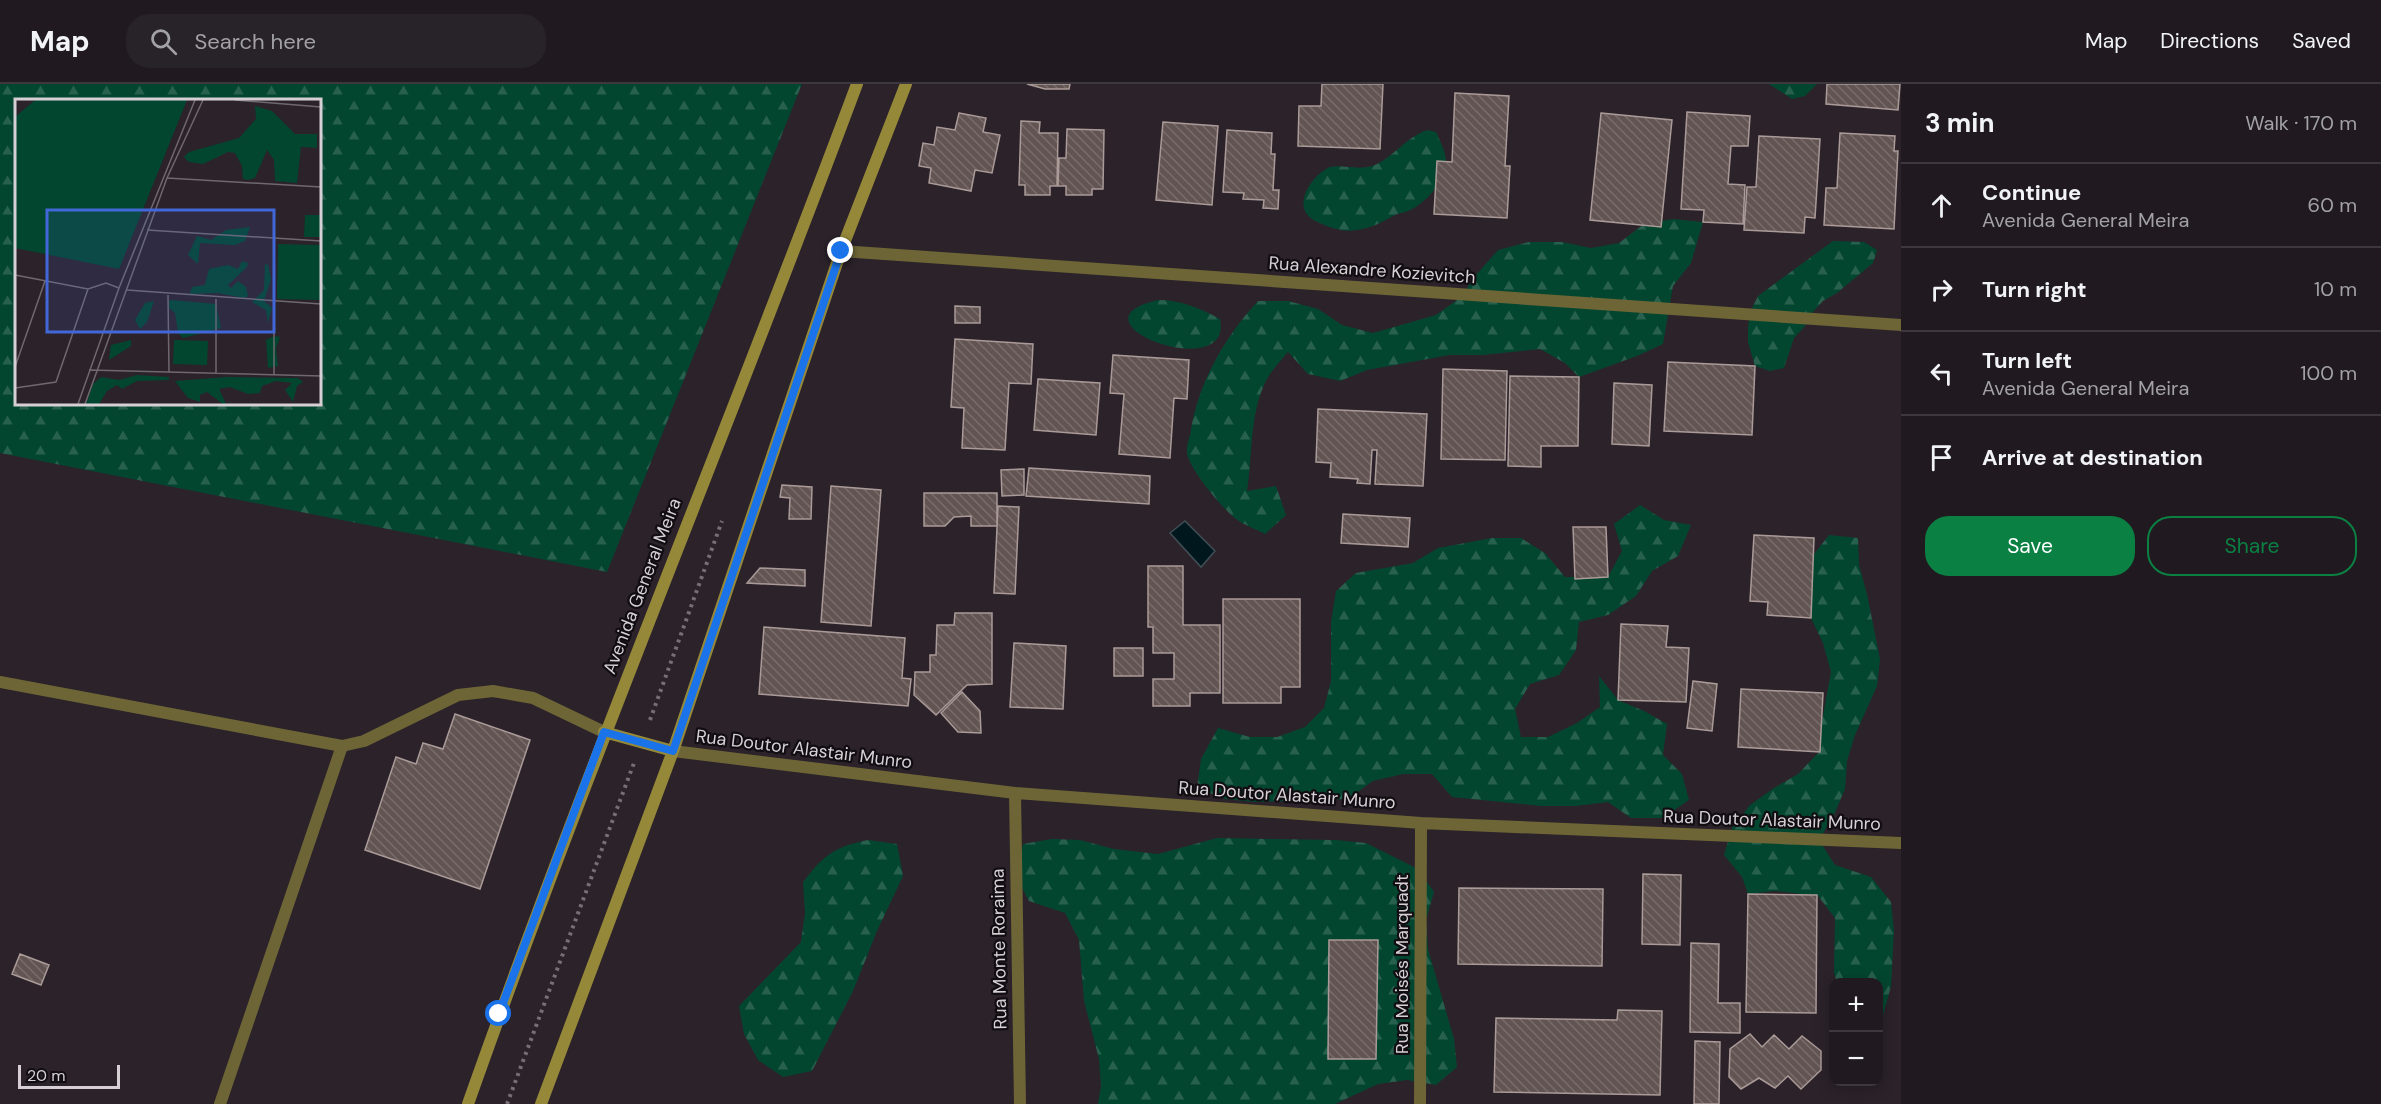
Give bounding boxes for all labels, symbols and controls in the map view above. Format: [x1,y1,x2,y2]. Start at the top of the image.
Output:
search box [126,14,546,68]
text: Map [30,23,90,60]
icon: search [147,25,180,58]
text: Search here [195,27,316,56]
text: Map [2085,27,2127,55]
text: Directions [2160,27,2259,55]
text: Saved [2292,27,2351,55]
inset map [15,99,321,405]
text: 3 min [1925,106,1994,140]
text: Walk · 170 m [2245,110,2357,136]
text: Continue [1982,178,2081,207]
icon: ahead [1925,189,1958,222]
text: 60 m [2308,192,2357,218]
text: Avenida General Meira [1982,207,2189,233]
route end [827,237,853,263]
street label: Rua Alexandre Kozievitch [1268,251,1476,289]
icon: right [1925,273,1958,306]
text: Turn right [1982,275,2087,304]
text: 10 m [2314,276,2357,302]
text: Turn left [1982,346,2072,375]
icon: left [1925,357,1958,390]
text: 100 m [2300,360,2357,386]
text: Avenida General Meira [1982,375,2189,401]
icon: arrive [1925,441,1958,474]
text: Arrive at destination [1982,443,2203,472]
street label: Avenida General Meira [597,495,687,677]
button: Save [1925,516,2135,576]
button: Share [2147,516,2357,576]
street label: Rua Doutor Alastair Munro [695,724,913,774]
street label: Rua Doutor Alastair Munro [1178,775,1396,815]
street label: Rua Doutor Alastair Munro [1663,804,1881,836]
street label: Rua Monte Roraima [986,868,1012,1030]
street label: Rua Moisés Marquadt [1390,874,1414,1054]
map controls [1829,978,1883,1086]
button: + [1829,978,1883,1032]
route start [485,1000,511,1026]
button: − [1829,1032,1883,1086]
scale bar [18,1062,120,1090]
text: 20 m [27,1065,66,1086]

